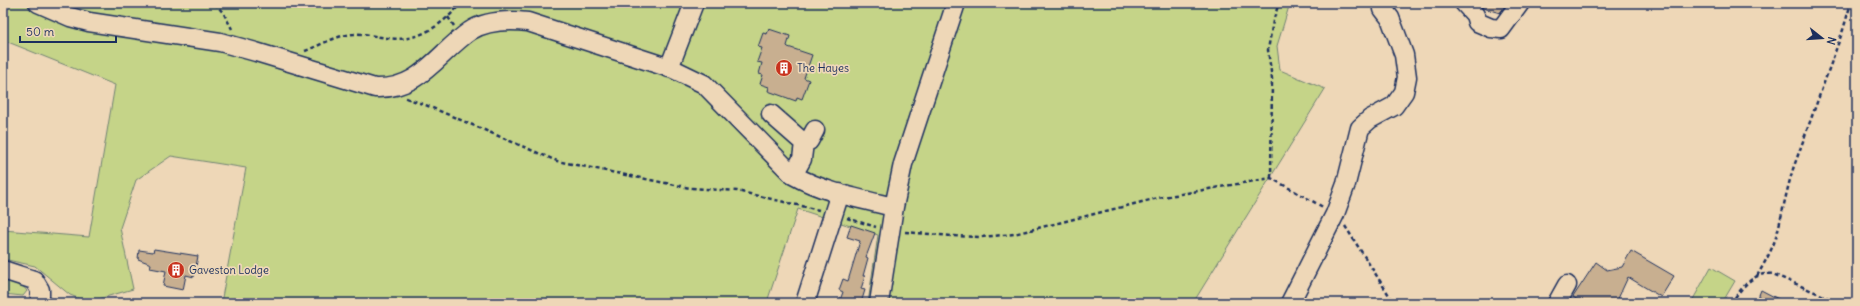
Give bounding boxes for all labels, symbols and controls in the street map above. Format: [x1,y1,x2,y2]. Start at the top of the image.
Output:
scale bar [20,18,116,44]
north arrow [1802,18,1842,58]
text: 50 m [26,24,55,39]
text: N [1824,35,1839,47]
building icon: The Hayes [774,58,794,78]
place label: The Hayes [797,61,849,75]
building icon: Gaveston Lodge [166,260,186,280]
place label: Gaveston Lodge [189,263,269,277]

